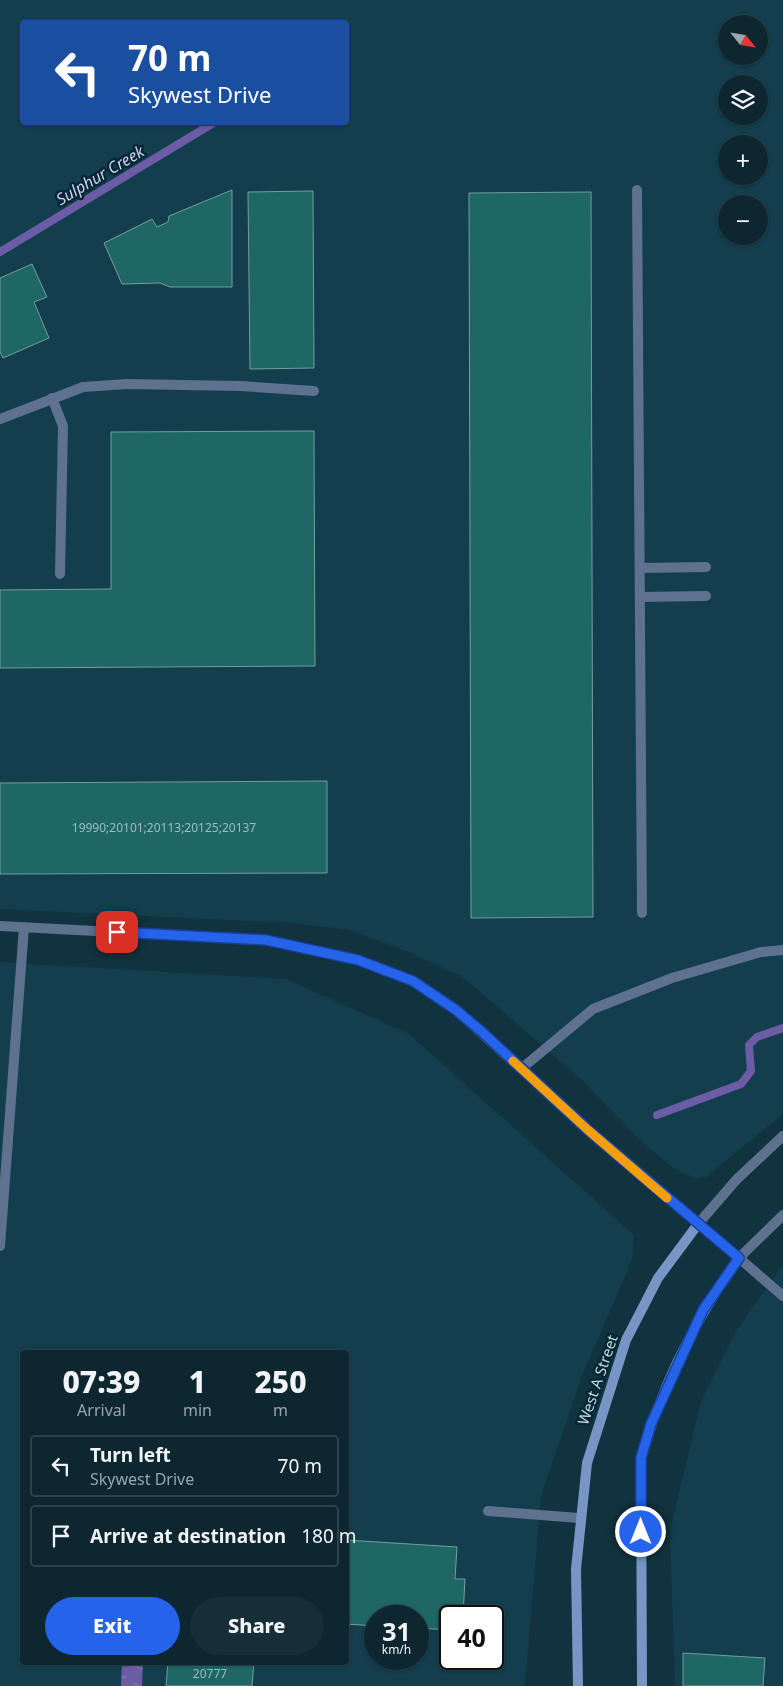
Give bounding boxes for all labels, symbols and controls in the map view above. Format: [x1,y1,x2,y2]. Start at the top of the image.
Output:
north arrow [718,15,768,65]
map controls [718,15,768,245]
text: 70 m [128,34,211,81]
icon: left [45,40,110,105]
button: layers [718,75,768,125]
text: Skywest Drive [128,79,271,109]
button: + [718,135,768,185]
water label: Sulphur Creek [52,139,149,210]
button: − [718,195,768,245]
house number: 19990;20101;20113;20125;20137 [72,819,256,836]
pin [96,911,138,953]
icon: arrive [103,918,131,946]
street label: West A Street [572,1331,622,1427]
text: 07:39 [63,1361,140,1402]
text: 1 [189,1361,206,1402]
text: 250 [254,1361,306,1402]
text: Arrival [77,1399,126,1421]
text: min [183,1399,212,1421]
text: m [273,1399,288,1421]
text: Turn left [90,1442,171,1468]
icon: left [47,1452,75,1480]
text: 70 m [278,1453,322,1479]
text: Skywest Drive [90,1468,194,1490]
position arrow [614,1505,666,1557]
icon: arrive [47,1522,75,1550]
text: Arrive at destination [90,1523,286,1549]
text: 180 m [301,1523,357,1549]
button: Exit [45,1597,180,1655]
button: Share [190,1597,324,1655]
speed limit sign: 40 [439,1605,504,1670]
text: 31 [382,1614,411,1648]
text: km/h [382,1641,411,1658]
house number: 20777 [193,1665,227,1682]

